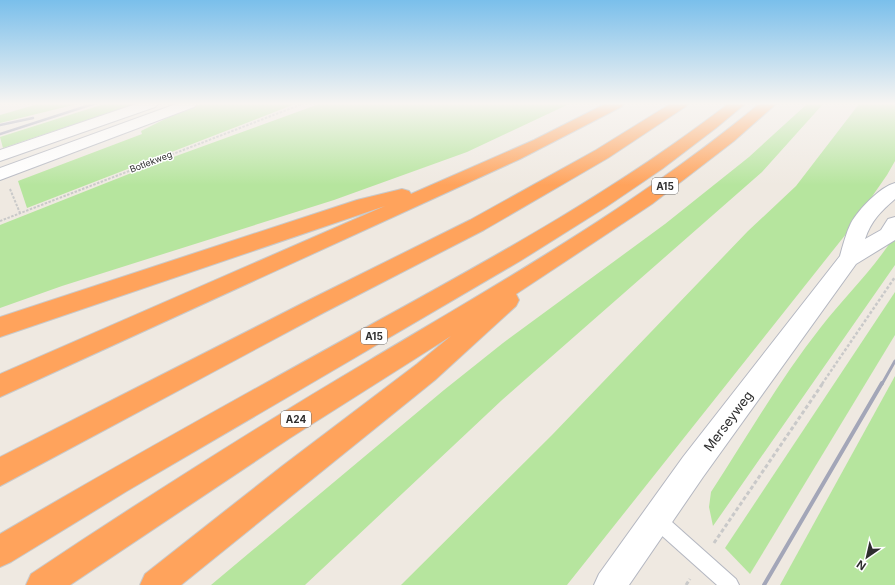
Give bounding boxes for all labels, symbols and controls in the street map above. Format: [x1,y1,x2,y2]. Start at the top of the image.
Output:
street label: Botlekweg [128,148,174,175]
road number: A15 [652,178,678,194]
road number: A15 [361,328,387,344]
street label: Merseyweg [700,388,756,454]
road number: A24 [281,411,311,427]
north arrow [847,537,887,577]
text: N [854,557,869,573]

